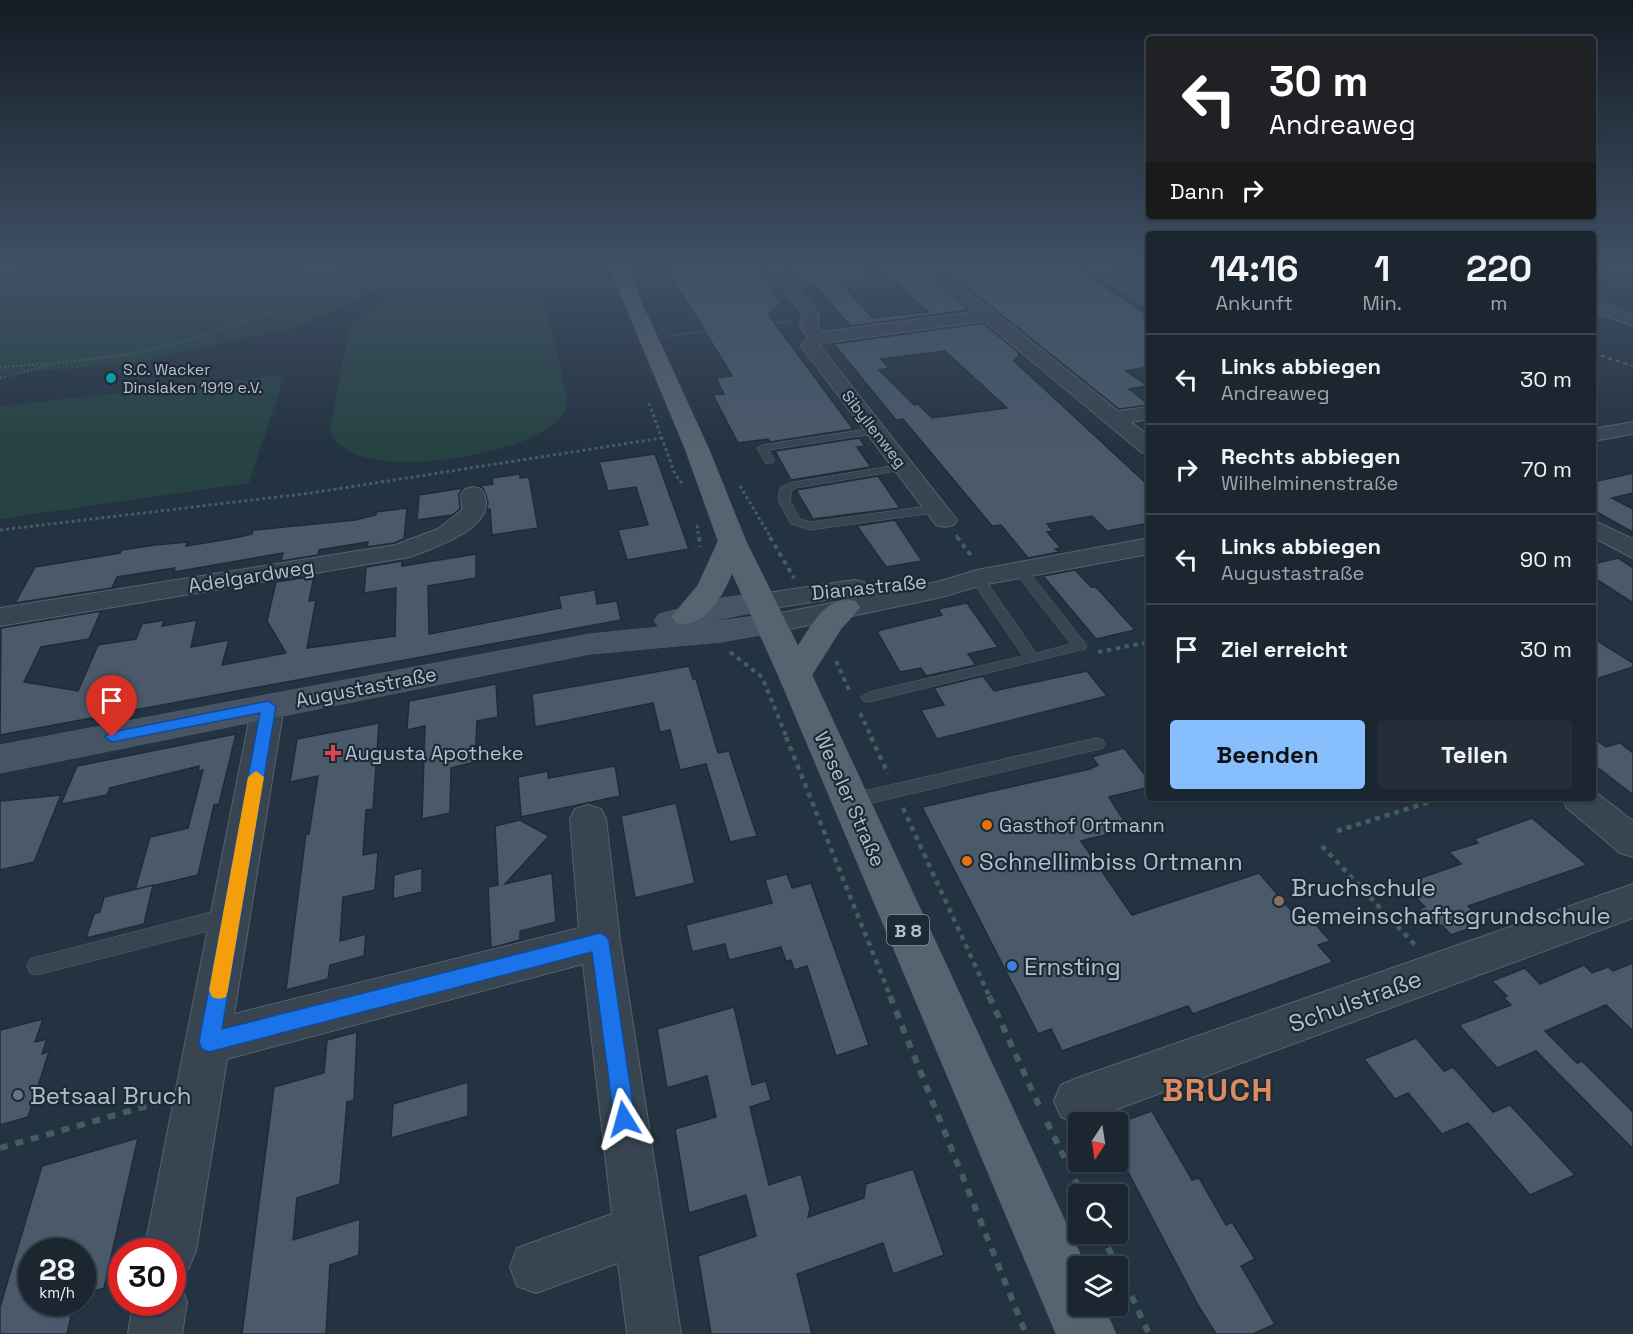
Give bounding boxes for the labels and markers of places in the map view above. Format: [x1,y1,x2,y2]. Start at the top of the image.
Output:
place label: S.C. Wacker Dinslaken 1919 e.V. [123,359,262,398]
marker: S.C. Wacker Dinslaken 1919 e.V. [104,371,118,385]
pin [86,675,137,737]
place label: Augusta Apotheke [345,740,524,766]
marker: Augusta Apotheke [326,746,340,760]
place label: Gasthof Ortmann [999,812,1165,838]
marker: Gasthof Ortmann [980,818,994,832]
place label: Schnellimbiss Ortmann [979,846,1243,877]
marker: Schnellimbiss Ortmann [960,854,974,868]
place label: Bruchschule Gemeinschaftsgrundschule [1291,872,1611,931]
marker: Bruchschule Gemeinschaftsgrundschule [1272,894,1286,908]
place label: Ernsting [1024,951,1121,982]
marker: Ernsting [1005,959,1019,973]
place label: Betsaal Bruch [30,1080,192,1111]
marker: Betsaal Bruch [11,1088,25,1102]

